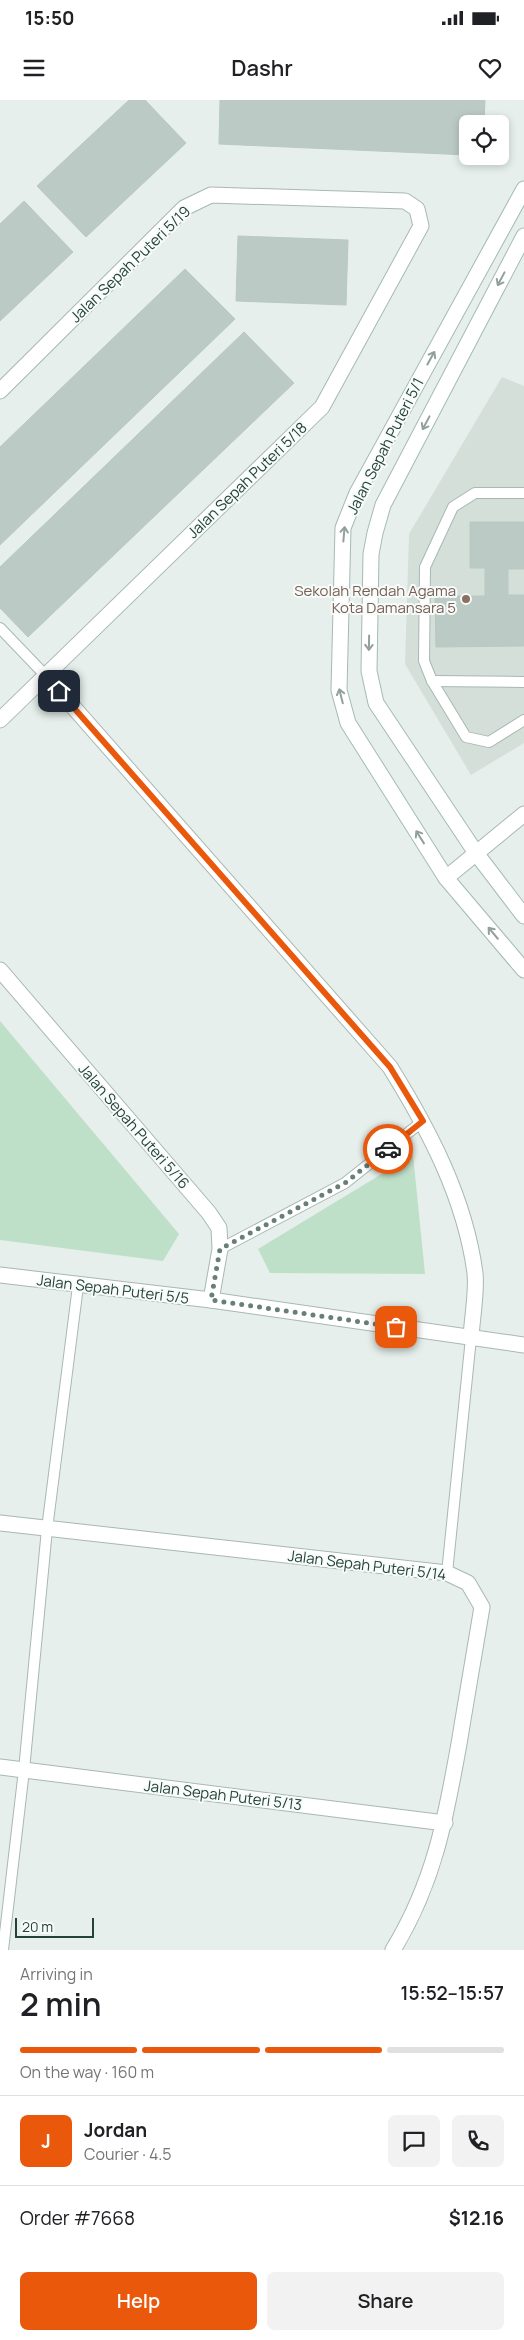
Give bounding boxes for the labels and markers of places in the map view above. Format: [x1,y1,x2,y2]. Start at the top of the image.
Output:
place label: Sekolah Rendah Agama Kota Damansara 5 [294,580,456,618]
marker: Sekolah Rendah Agama Kota Damansara 5 [460,593,472,605]
pin [38,670,80,712]
pin [375,1306,417,1348]

